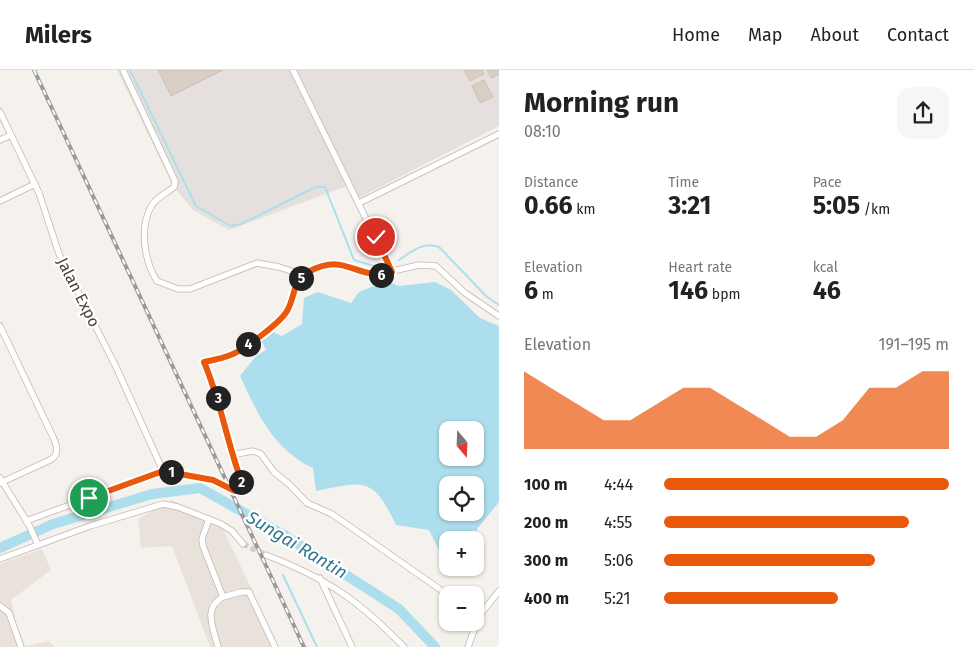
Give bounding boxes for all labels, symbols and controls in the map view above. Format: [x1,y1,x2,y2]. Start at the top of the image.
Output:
text: Milers [25,21,92,49]
text: Home [672,24,720,46]
text: Map [748,24,782,46]
text: About [810,24,859,46]
text: Contact [887,24,949,46]
text: Morning run [524,86,679,119]
button: share [897,87,949,139]
text: 08:10 [524,122,561,141]
text: Distance [524,174,578,191]
text: Time [668,174,699,191]
text: Pace [813,174,842,191]
text: 0.66 [524,191,573,221]
text: 3:21 [668,191,711,221]
text: 5:05 [813,191,860,221]
text: km [573,201,595,218]
text: /km [860,201,890,218]
pin [355,216,397,258]
icon: check [362,223,390,251]
street label: Jalan Expo [53,254,104,330]
text: Elevation [524,259,583,276]
text: Heart rate [668,259,732,276]
text: kcal [813,259,838,276]
pin: 6 [368,262,394,288]
pin: 5 [288,266,314,290]
text: 6 [378,267,385,284]
text: 5 [298,270,305,287]
text: 6 [524,276,538,306]
text: 146 [668,276,708,306]
text: 46 [813,276,841,306]
text: m [538,286,554,303]
text: bpm [708,286,741,303]
pin: 4 [236,332,260,356]
text: Elevation [524,335,591,354]
text: 191–195 m [879,335,949,354]
text: 4 [245,336,252,353]
pin: 3 [206,386,230,410]
text: 3 [215,390,222,407]
north arrow [439,421,484,466]
map controls [439,421,484,631]
pin: 1 [158,460,184,484]
text: 1 [168,464,175,481]
pin: 2 [228,470,254,494]
text: 2 [238,474,245,491]
text: 100 m [524,475,567,494]
text: 4:44 [604,475,633,494]
button: locate [439,476,484,521]
pin [68,477,110,519]
icon: arrive [75,484,103,512]
water label: Sungai Rantin [242,506,351,584]
text: 200 m [524,513,568,532]
text: 4:55 [604,513,632,532]
button: + [439,531,484,576]
text: 300 m [524,551,568,570]
text: 5:06 [604,551,633,570]
button: − [439,586,484,631]
text: 400 m [524,589,569,608]
text: 5:21 [604,589,630,608]

